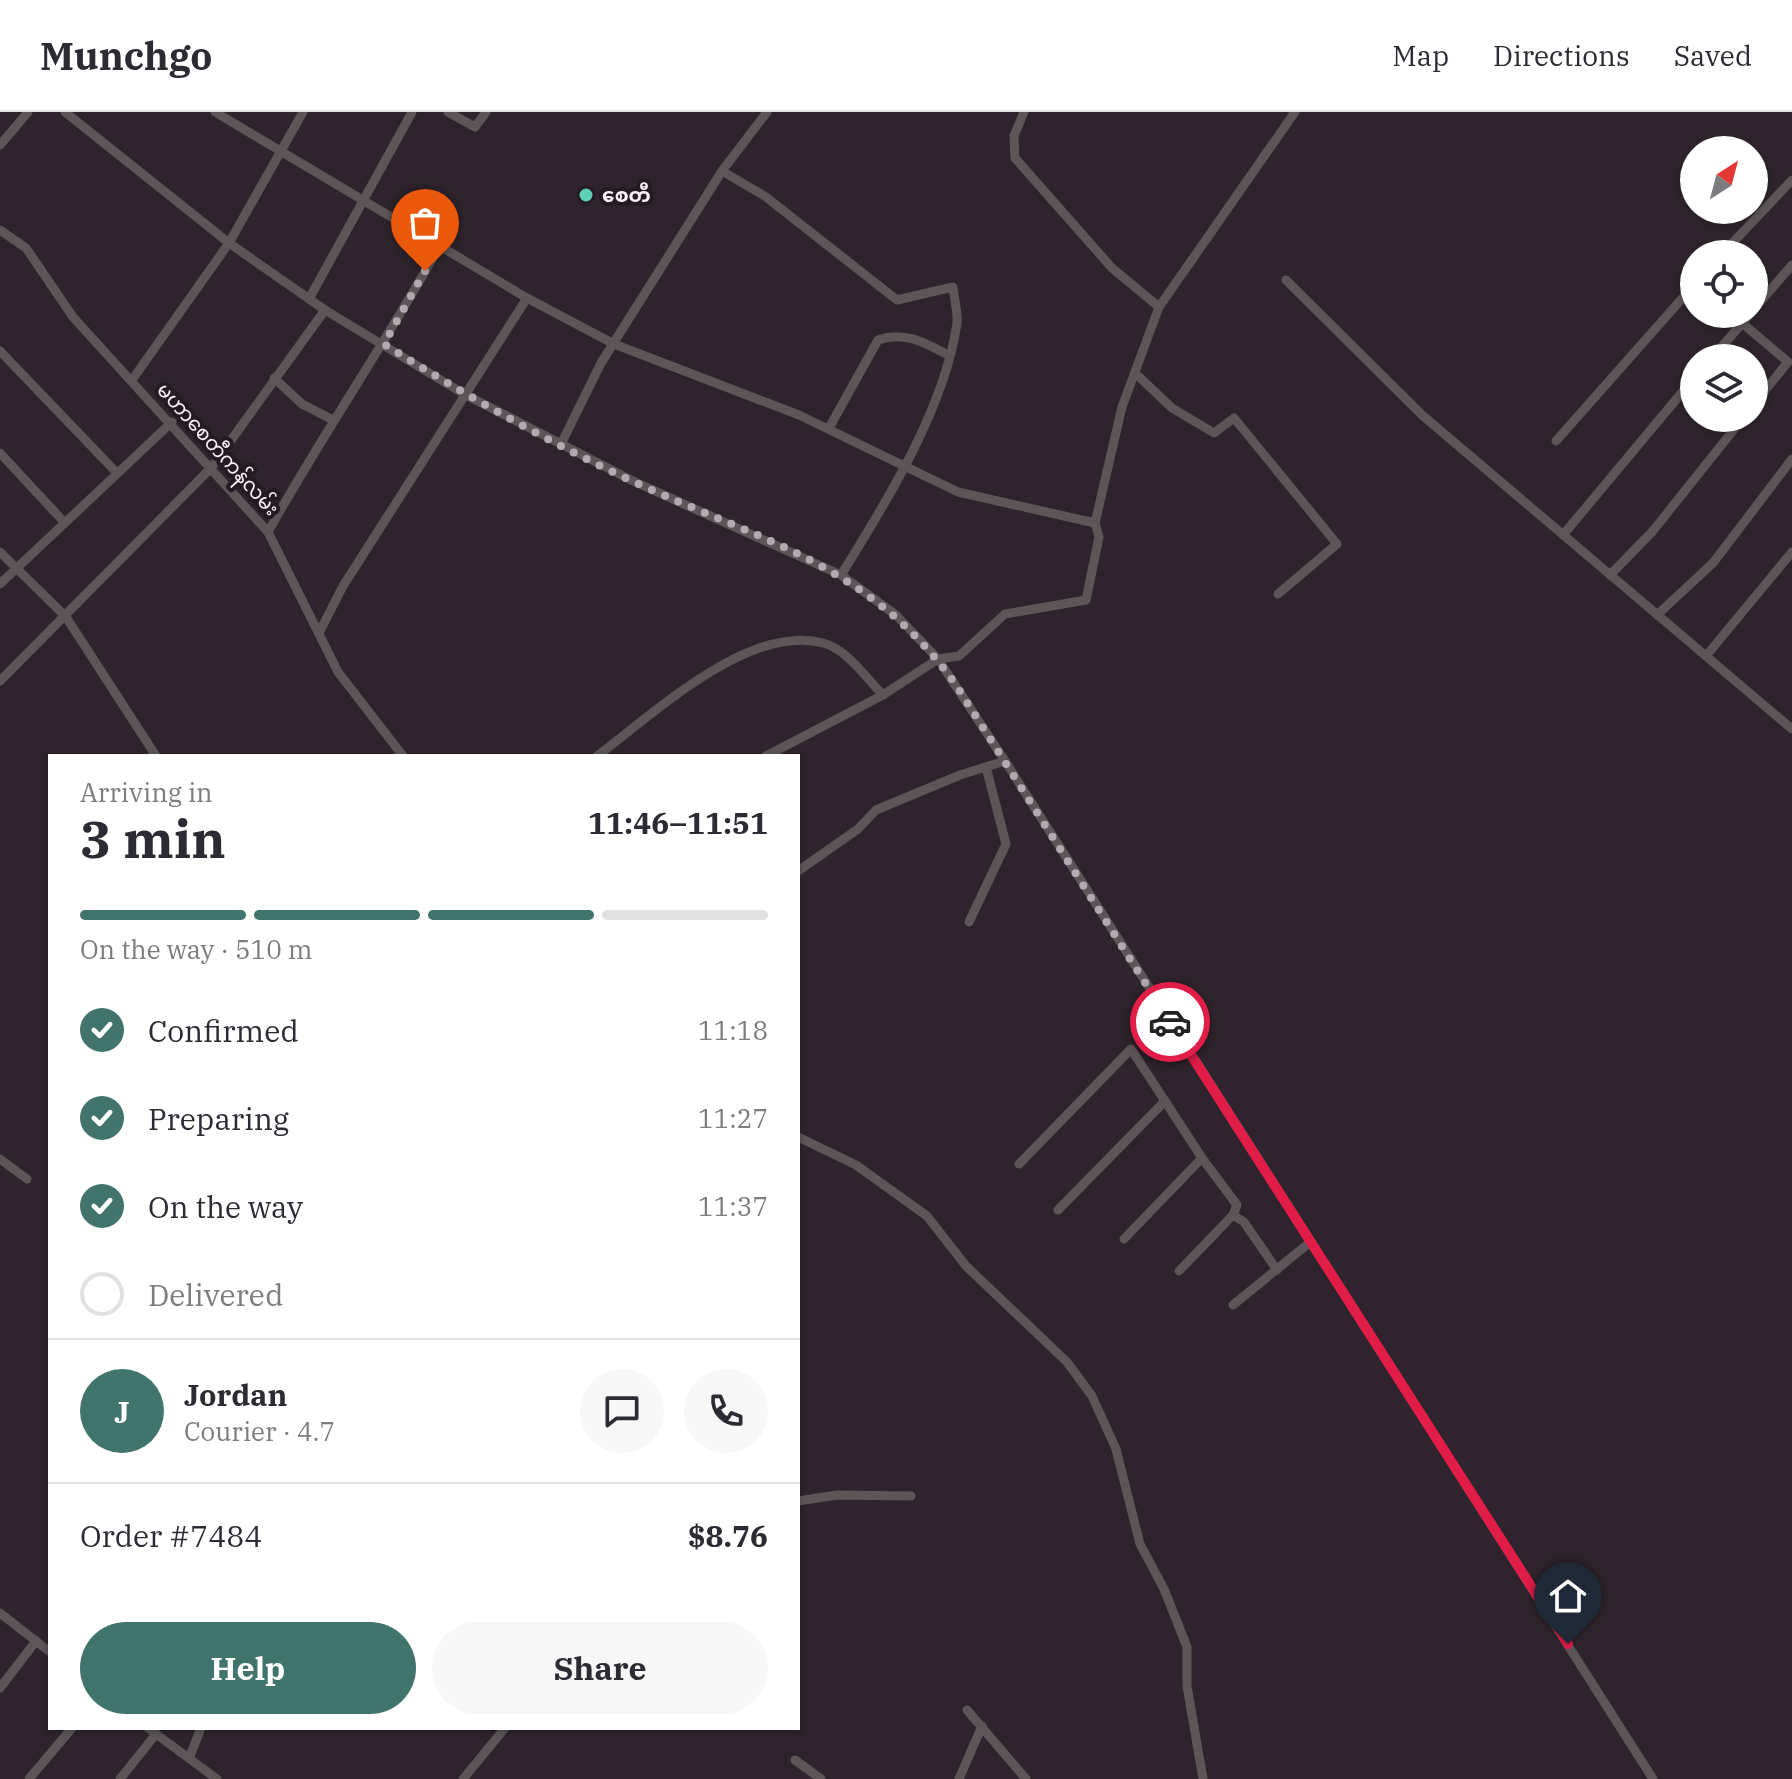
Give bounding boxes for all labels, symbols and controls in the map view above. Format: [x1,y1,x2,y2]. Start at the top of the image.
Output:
text: Munchgo [40,31,212,80]
text: Map [1392,37,1449,74]
text: Directions [1493,37,1630,74]
text: Saved [1674,37,1752,74]
north arrow [1680,136,1768,224]
map controls [1680,136,1768,432]
place label: စေတီ [602,181,651,208]
marker: စေတီ [577,186,595,204]
pin [391,189,459,271]
icon: bag [403,201,447,245]
button: locate [1680,240,1768,328]
button: layers [1680,344,1768,432]
street label: မဟာစေတီကန်လမ်း [149,376,285,523]
text: Arriving in [80,775,213,809]
text: 11:46–11:51 [588,803,768,842]
text: 3 min [80,805,226,872]
text: On the way · 510 m [80,932,313,966]
courier [1130,982,1210,1062]
icon: car [1148,1000,1192,1044]
icon: check [80,1008,124,1052]
text: Confirmed [148,1011,299,1050]
text: 11:18 [698,1013,768,1047]
icon: check [80,1096,124,1140]
text: Preparing [148,1099,289,1138]
text: 11:27 [698,1101,768,1135]
icon: check [80,1184,124,1228]
text: On the way [148,1187,303,1226]
text: 11:37 [698,1189,768,1223]
text: Delivered [148,1275,283,1314]
button: chat [580,1369,664,1453]
button: phone [684,1369,768,1453]
text: Jordan [184,1375,287,1414]
text: J [114,1392,130,1431]
text: Courier · 4.7 [184,1414,335,1448]
text: Order #7484 [80,1516,262,1555]
text: $8.76 [688,1516,768,1555]
pin [1534,1562,1602,1644]
icon: home [1546,1574,1590,1618]
button: Help [80,1622,416,1714]
button: Share [432,1622,768,1714]

